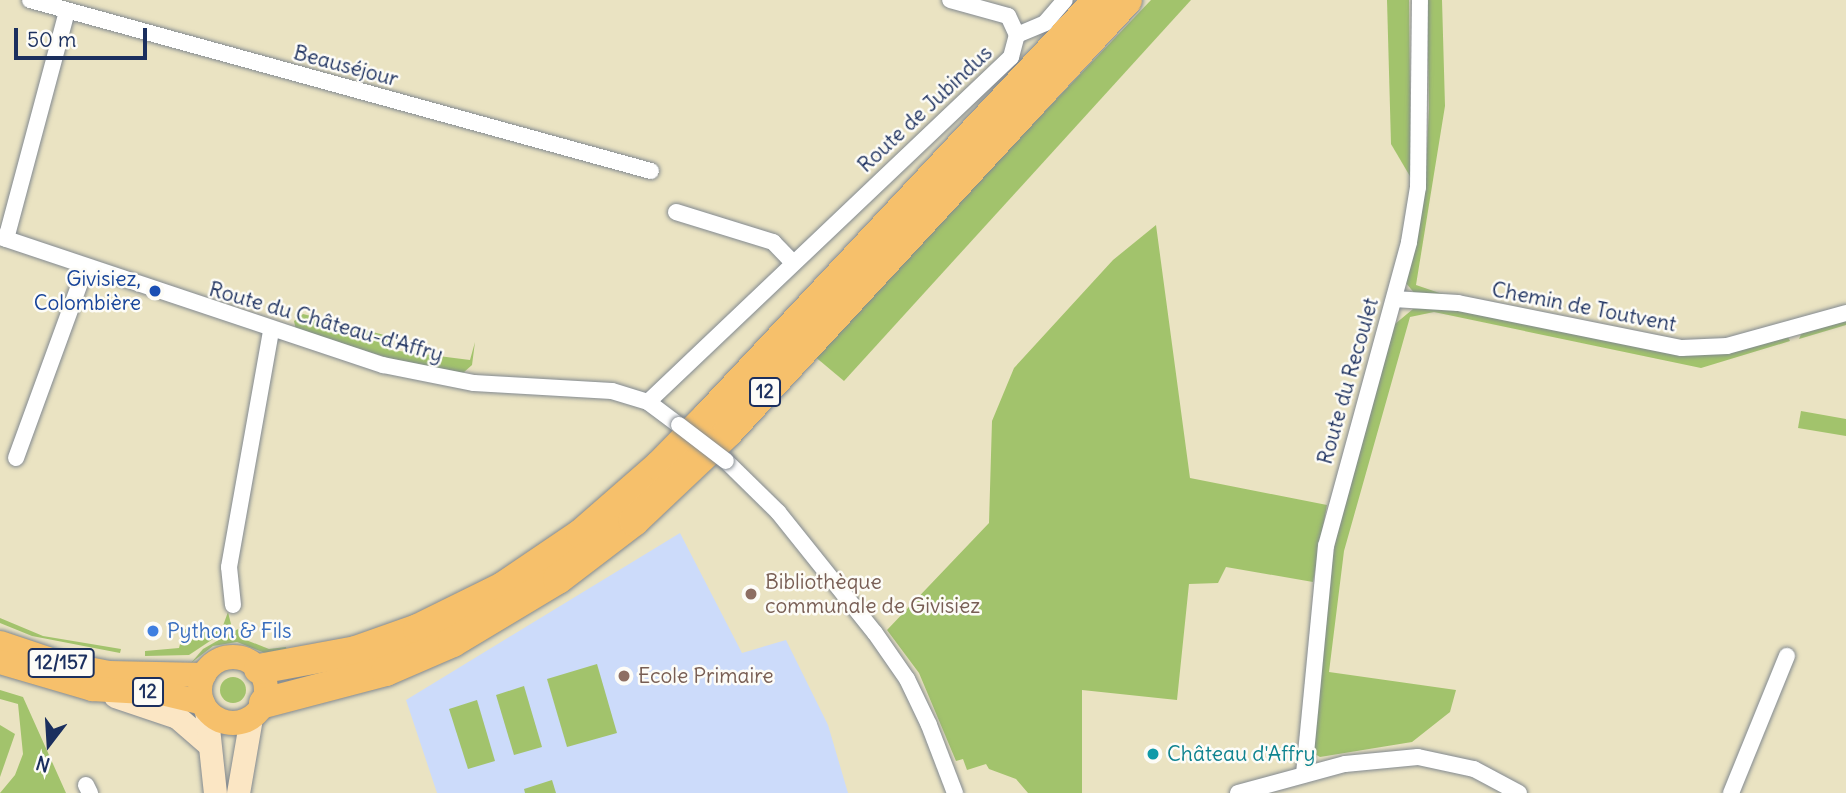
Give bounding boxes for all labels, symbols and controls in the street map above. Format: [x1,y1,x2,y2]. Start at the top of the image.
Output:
scale bar [18,14,150,58]
text: 50 m [27,26,76,53]
street label: Beauséjour [291,40,401,92]
street label: Route de Jubindus [853,40,997,178]
place label: Givisiez, Colombière [34,266,141,316]
street label: Route du Château-d'Affry [206,277,446,367]
street label: Chemin de Toutvent [1490,277,1678,337]
marker: Givisiez, Colombière [147,283,163,299]
street label: Route du Recoulet [1312,295,1384,467]
road number: 12 [748,376,782,408]
place label: Bibliothèque communale de Givisiez [765,569,980,619]
marker: Bibliothèque communale de Givisiez [743,586,759,602]
place label: Python & Fils [167,618,292,644]
marker: Python & Fils [145,623,161,639]
road number: 12/157 [26,648,96,678]
place label: Ecole Primaire [638,663,774,689]
marker: Ecole Primaire [616,668,632,684]
road number: 12 [130,677,166,708]
north arrow [14,709,84,779]
place label: Château d'Affry [1167,741,1315,767]
marker: Château d'Affry [1145,746,1161,762]
text: N [33,751,53,777]

